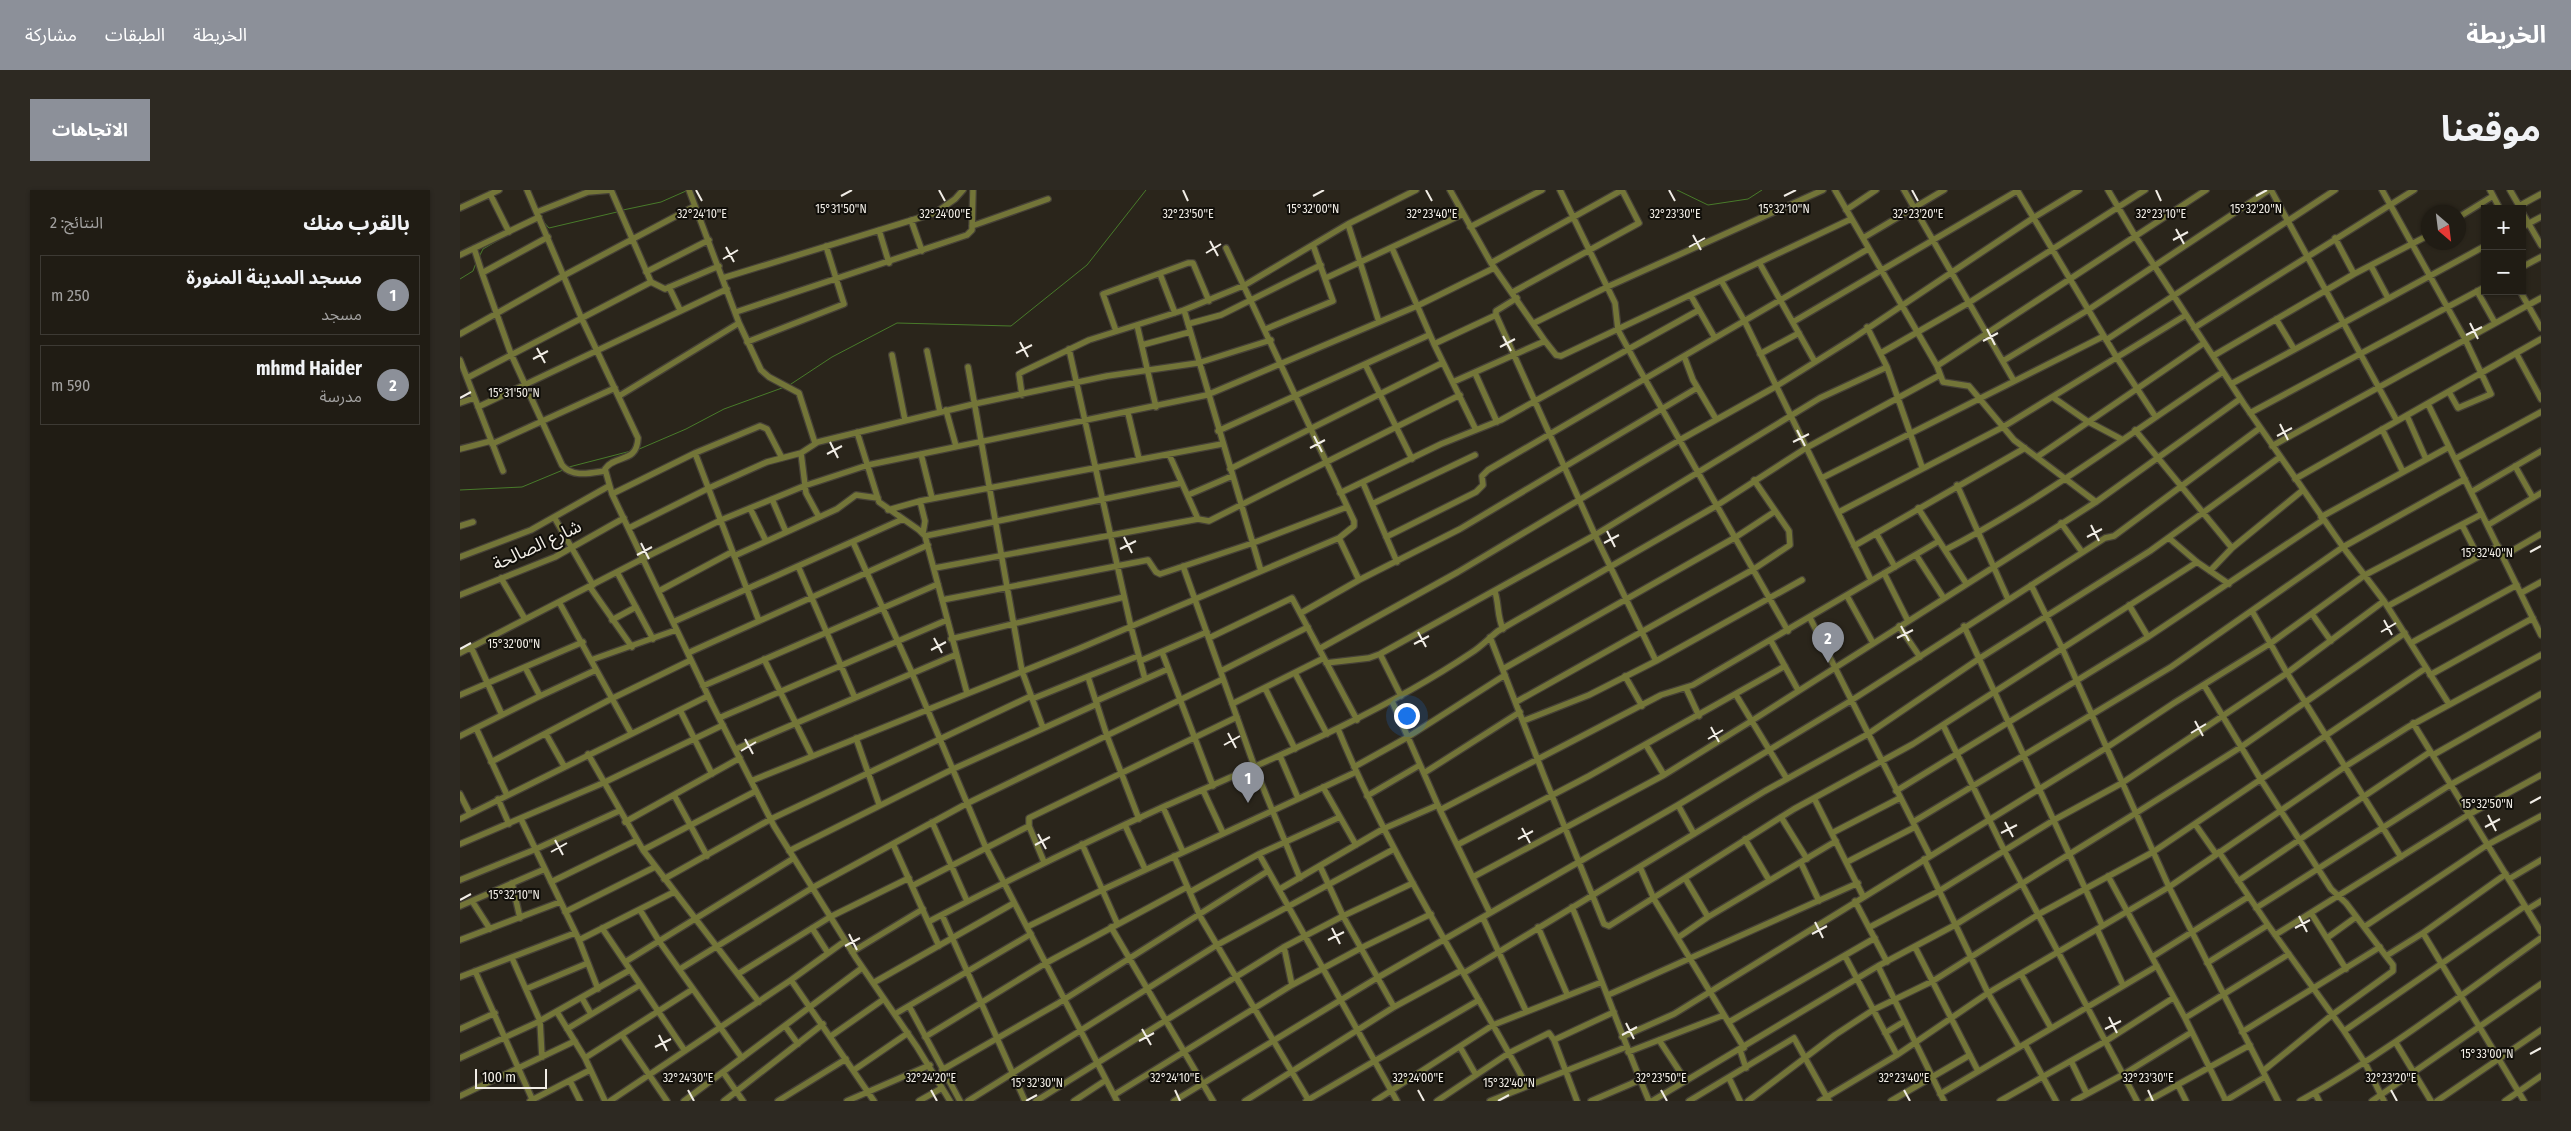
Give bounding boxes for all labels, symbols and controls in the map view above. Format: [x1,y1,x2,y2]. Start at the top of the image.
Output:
text: الخريطة [2466,21,2546,49]
text: مشاركة [25,24,77,46]
text: الطبقات [105,24,165,46]
text: الخريطة [193,24,247,46]
button: الاتجاهات [30,99,150,161]
text: موقعنا [2441,108,2541,150]
text: 15°31'50"N [815,202,867,216]
text: 15°32'00"N [1287,202,1339,216]
text: 15°32'10"N [1758,202,1810,216]
text: 15°32'20"N [2230,202,2282,216]
north arrow [2421,205,2466,250]
map controls [2481,205,2526,295]
button: + [2481,205,2526,250]
text: 32°24'10"E [677,207,727,221]
text: 32°24'00"E [919,207,971,221]
text: 32°23'50"E [1162,207,1214,221]
text: 32°23'40"E [1407,207,1458,221]
text: 32°23'30"E [1649,207,1701,221]
text: 32°23'20"E [1893,207,1944,221]
text: 32°23'10"E [2136,207,2187,221]
text: بالقرب منك [303,210,410,236]
text: النتائج: 2 [50,213,103,232]
button: − [2481,250,2526,295]
text: مسجد المدينة المنورة [186,266,362,289]
text: 250 m [51,286,90,305]
text: 1 [390,286,396,305]
text: مسجد [321,305,362,324]
text: mhmd Haider [256,357,362,380]
text: 590 m [51,376,90,395]
text: 2 [389,376,397,395]
text: 15°31'50"N [488,386,540,400]
text: مدرسة [319,387,362,406]
street label: شارع الصالحة [489,515,586,578]
text: 15°32'40"N [2461,546,2513,560]
pin: 2 [1812,622,1844,663]
text: 15°32'00"N [488,637,540,651]
your location [1394,703,1420,729]
pin: 1 [1232,762,1264,803]
text: 15°32'50"N [2461,797,2513,811]
text: 15°32'10"N [488,888,540,902]
text: 15°33'00"N [2460,1047,2514,1061]
scale bar [475,1066,548,1089]
text: 100 m [482,1069,516,1086]
text: 32°24'30"E [663,1071,714,1085]
text: 32°24'20"E [906,1071,957,1085]
text: 32°24'10"E [1150,1071,1200,1085]
text: 32°24'00"E [1392,1071,1444,1085]
text: 32°23'50"E [1635,1071,1687,1085]
text: 32°23'40"E [1879,1071,1930,1085]
text: 32°23'30"E [2122,1071,2174,1085]
text: 32°23'20"E [2366,1071,2417,1085]
text: 15°32'30"N [1011,1076,1063,1090]
text: 15°32'40"N [1483,1076,1535,1090]

